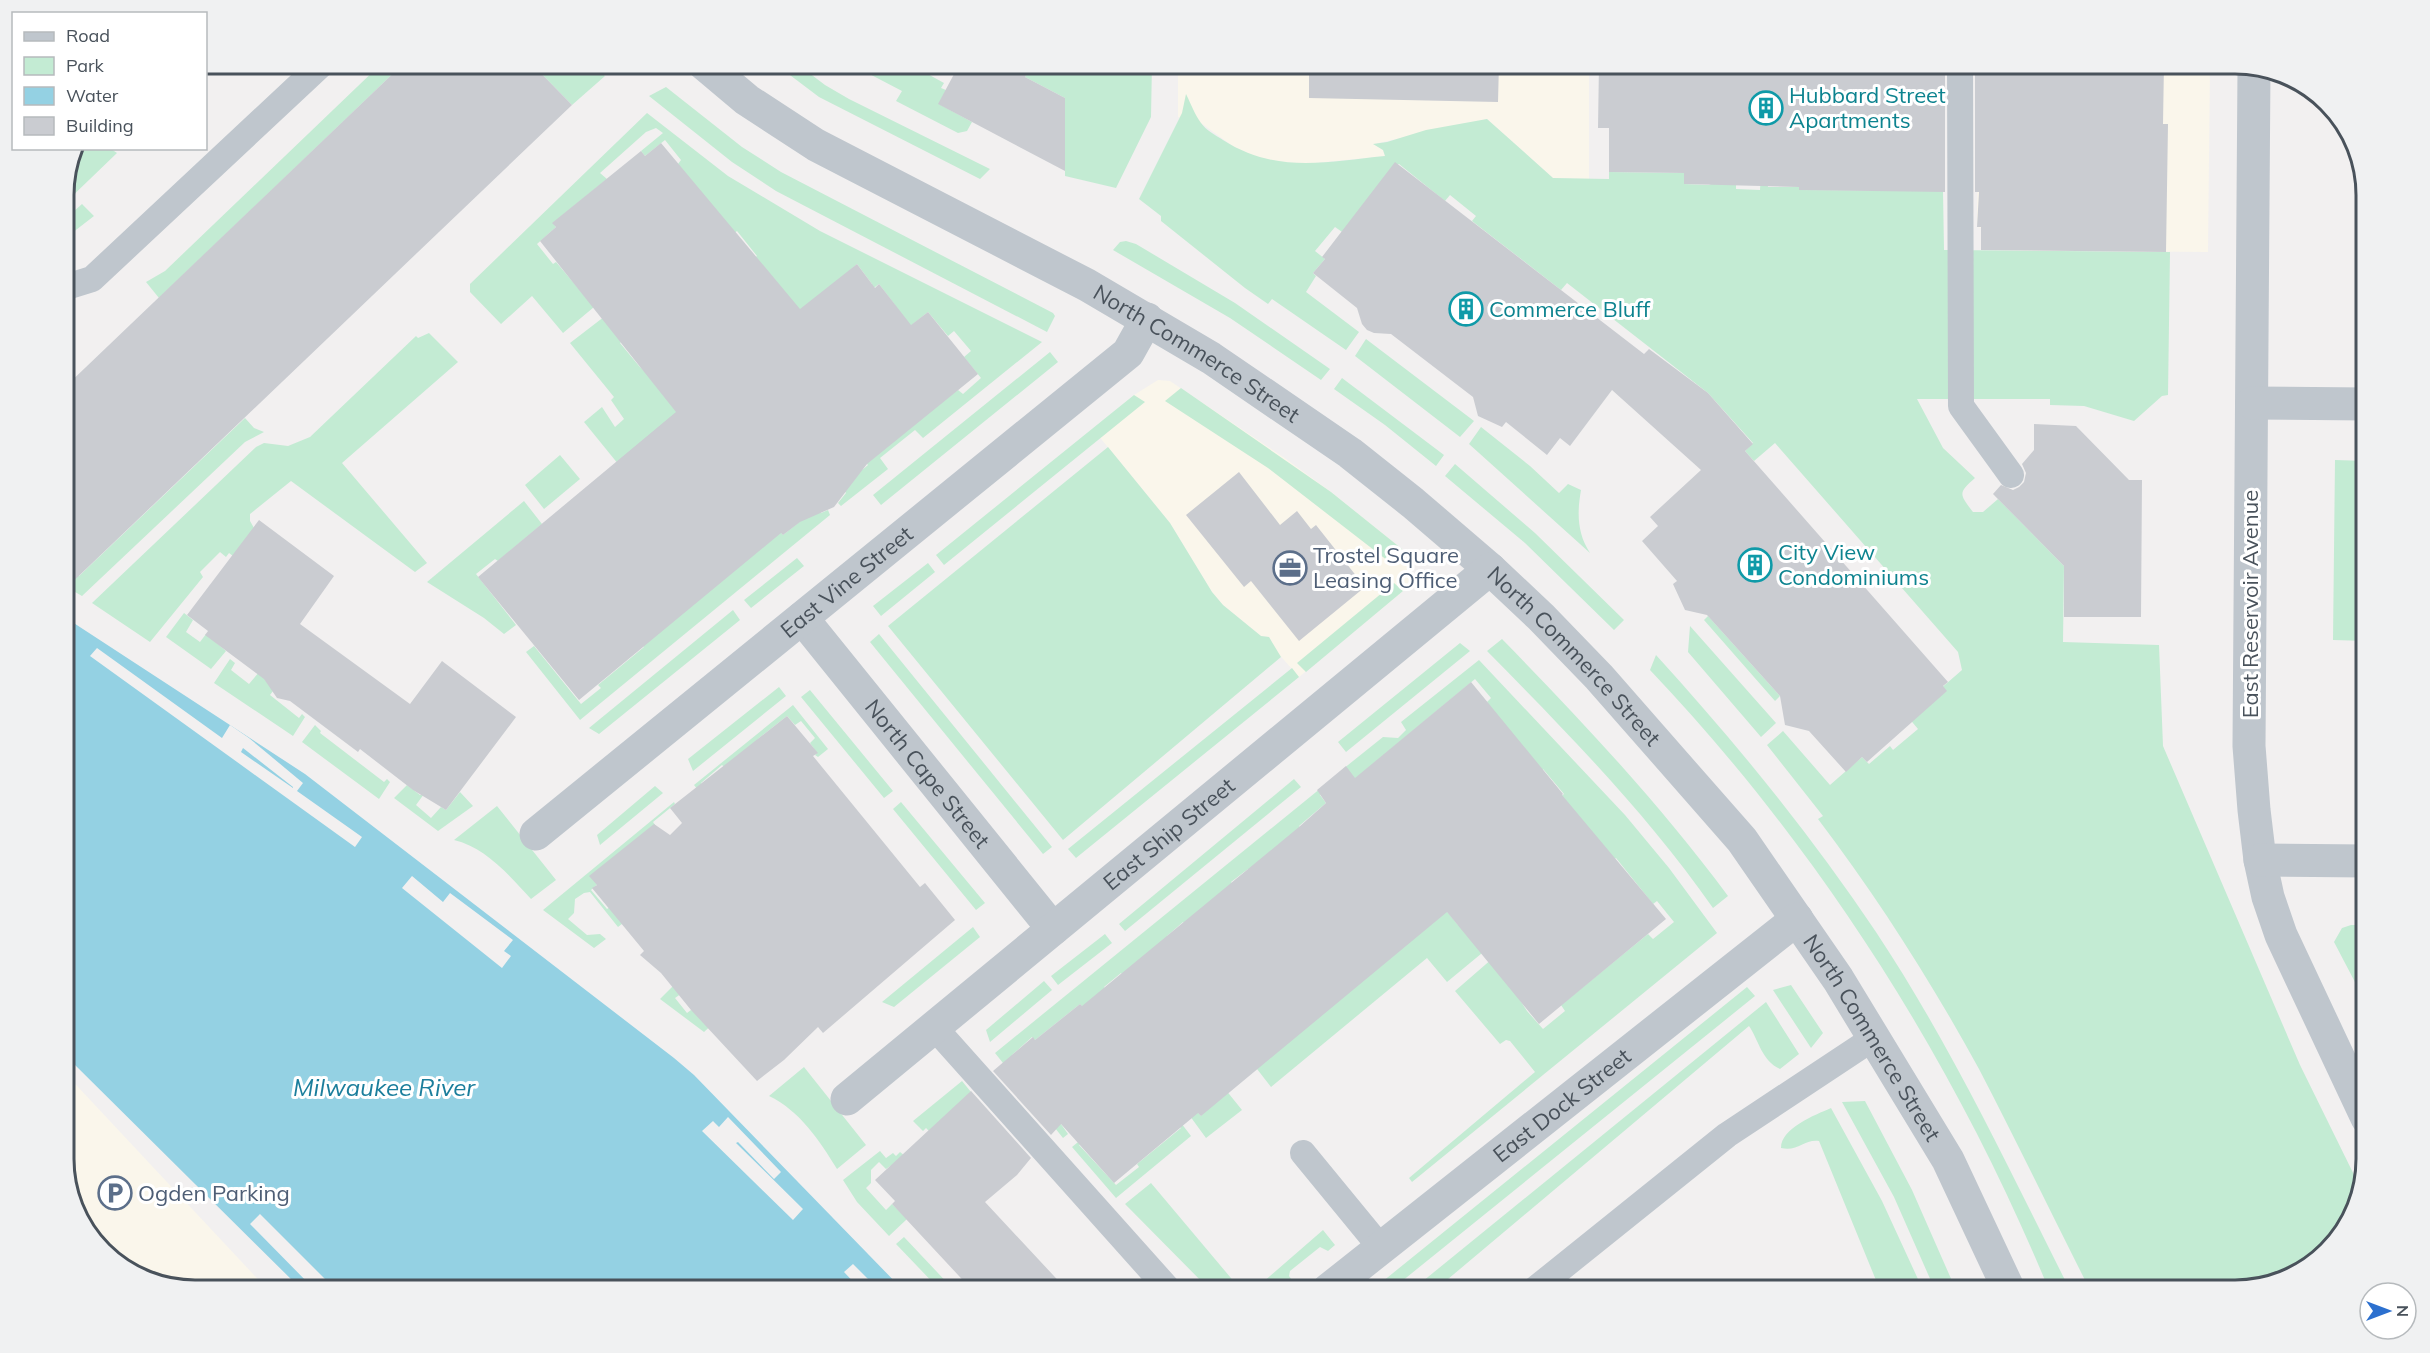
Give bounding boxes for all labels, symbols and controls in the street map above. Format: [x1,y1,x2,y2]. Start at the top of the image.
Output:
legend [12,12,207,150]
text: Road [66,24,110,47]
text: Park [66,54,105,77]
place label: Hubbard Street Apartments [1789,81,1946,134]
text: Water [66,84,119,107]
building icon: Hubbard Street Apartments [1748,90,1784,126]
text: Building [66,114,134,137]
street label: North Commerce Street [1088,278,1305,429]
building icon: Commerce Bluff [1448,291,1484,327]
place label: Commerce Bluff [1489,295,1651,323]
street label: East Reservoir Avenue [2236,490,2264,718]
street label: East Vine Street [775,520,919,644]
place label: City View Condominiums [1778,538,1929,591]
place label: Trostel Square Leasing Office [1313,541,1459,594]
building icon: City View Condominiums [1737,547,1773,583]
office icon: Trostel Square Leasing Office [1272,550,1308,586]
street label: North Commerce Street [1482,560,1667,752]
street label: North Cape Street [859,693,996,854]
street label: East Ship Street [1097,771,1240,896]
street label: North Commerce Street [1797,929,1947,1146]
street label: East Dock Street [1487,1042,1637,1168]
water label: Milwaukee River [293,1072,476,1102]
parking icon: Ogden Parking [97,1175,133,1211]
place label: Ogden Parking [138,1179,290,1207]
north arrow [2358,1281,2418,1341]
text: N [2393,1305,2413,1317]

